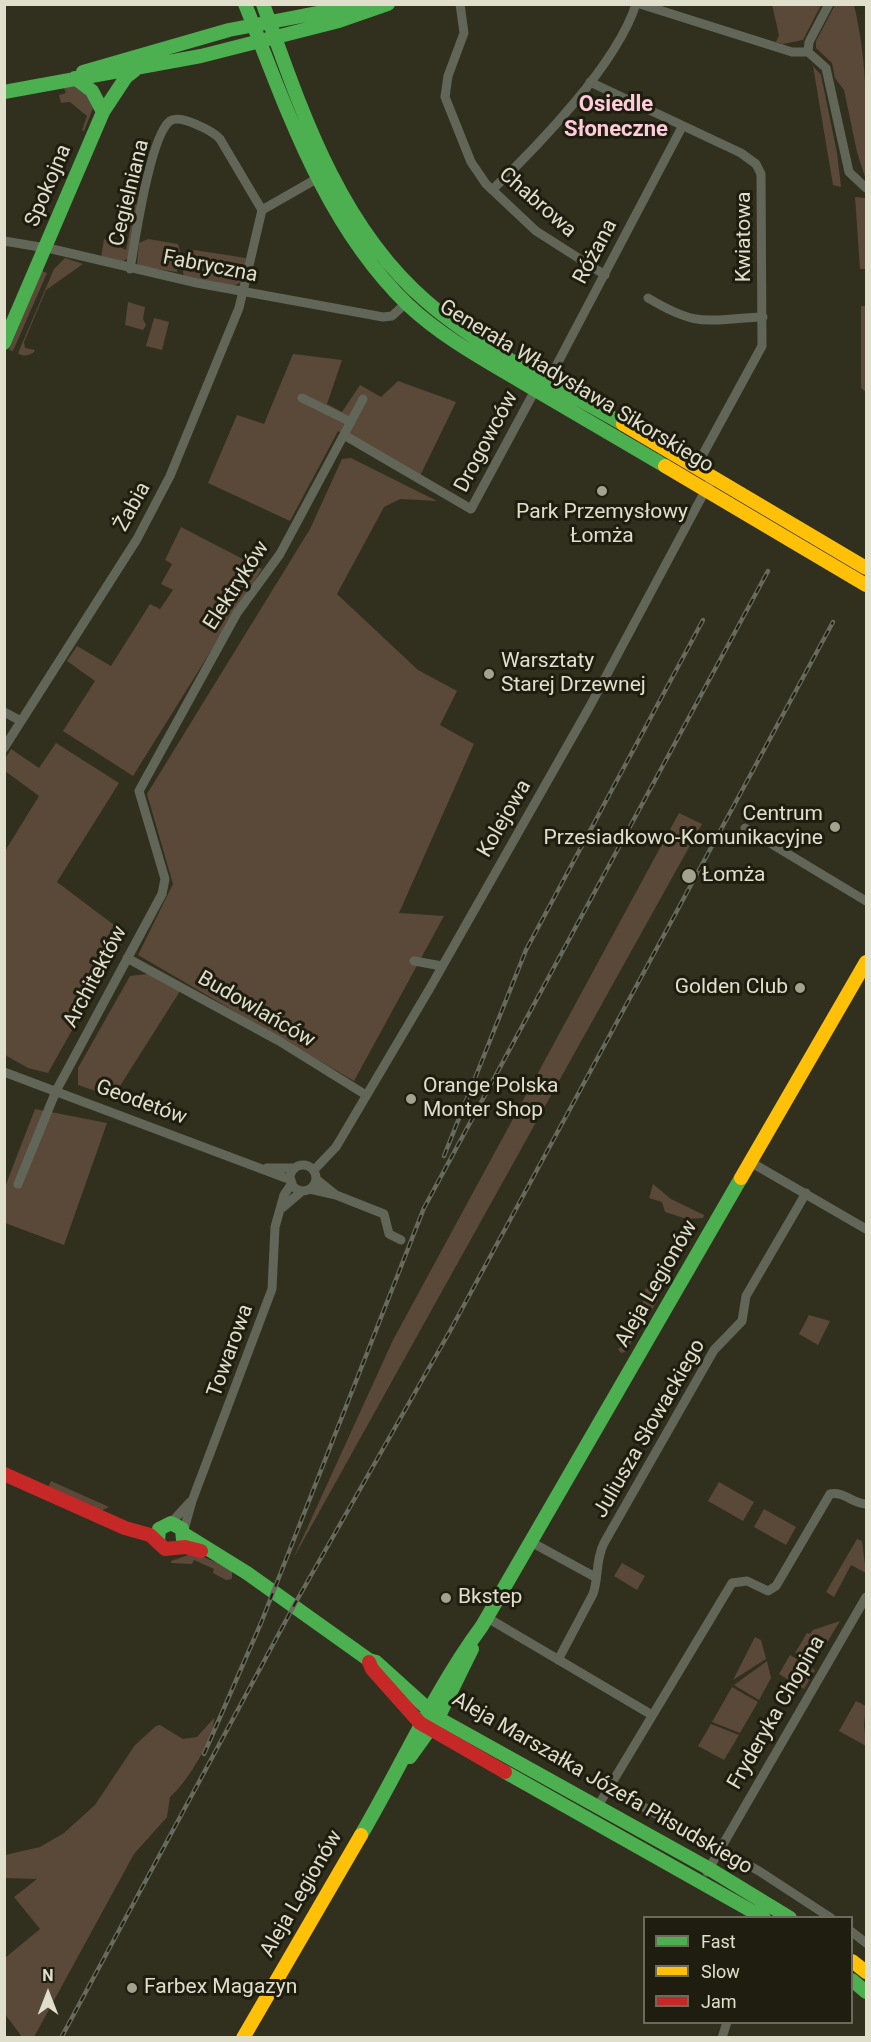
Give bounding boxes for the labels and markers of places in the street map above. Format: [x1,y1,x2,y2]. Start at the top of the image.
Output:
marker: Park Przemysłowy Łomża [595,484,609,498]
place label: Park Przemysłowy Łomża [516,500,688,550]
place label: Warsztaty Starej Drzewnej [501,649,646,699]
marker: Warsztaty Starej Drzewnej [482,667,496,681]
place label: Centrum Przesiadkowo-Komunikacyjne [544,802,823,852]
marker: Centrum Przesiadkowo-Komunikacyjne [828,820,842,834]
place label: Łomża [702,863,766,889]
marker: Łomża [680,867,698,885]
place label: Golden Club [675,975,788,1001]
marker: Golden Club [793,981,807,995]
place label: Orange Polska Monter Shop [423,1074,558,1124]
marker: Orange Polska Monter Shop [404,1092,418,1106]
place label: Bkstep [458,1585,522,1611]
marker: Bkstep [439,1591,453,1605]
place label: Farbex Magazyn [144,1975,297,2001]
marker: Farbex Magazyn [125,1981,139,1995]

